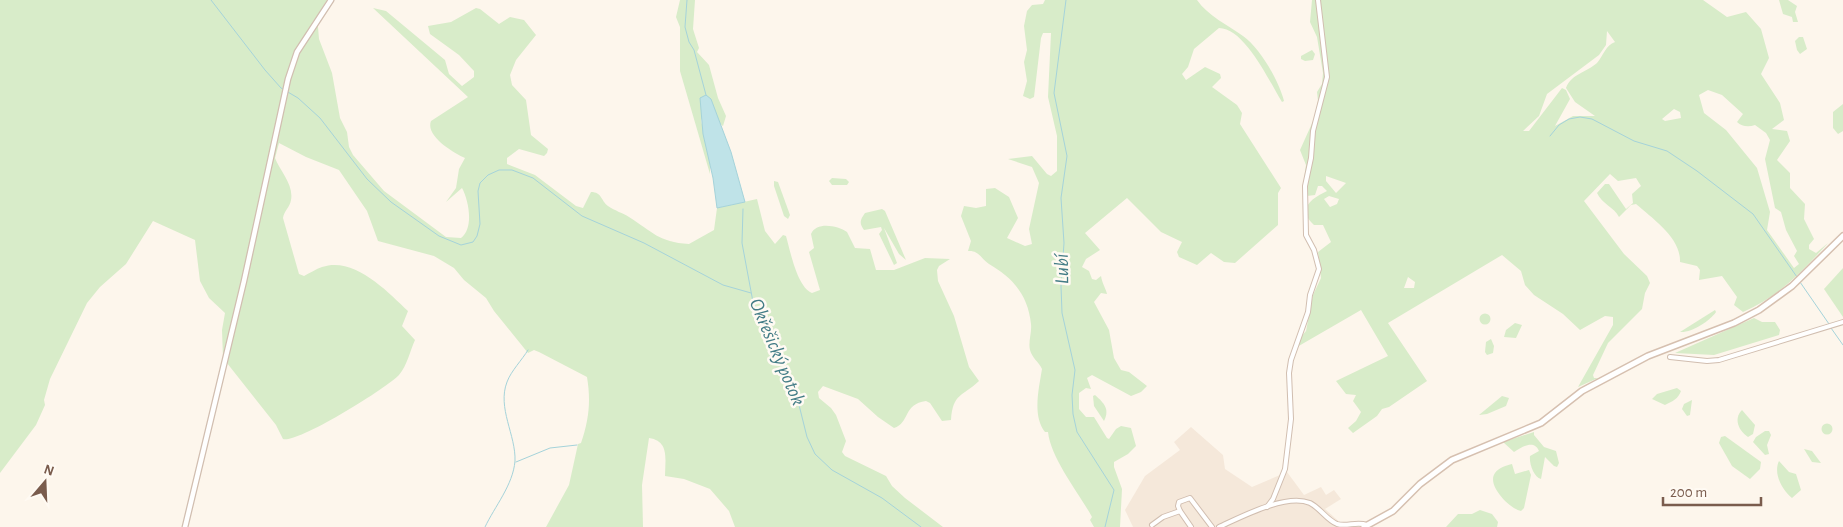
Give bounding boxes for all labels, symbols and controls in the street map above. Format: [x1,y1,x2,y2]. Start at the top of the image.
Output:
water label: Lubí [1052,252,1072,284]
water label: Okřešický potok [746,296,808,408]
north arrow [20,457,70,507]
text: N [42,462,56,479]
scale bar [1663,474,1760,506]
text: 200 m [1670,485,1707,500]

